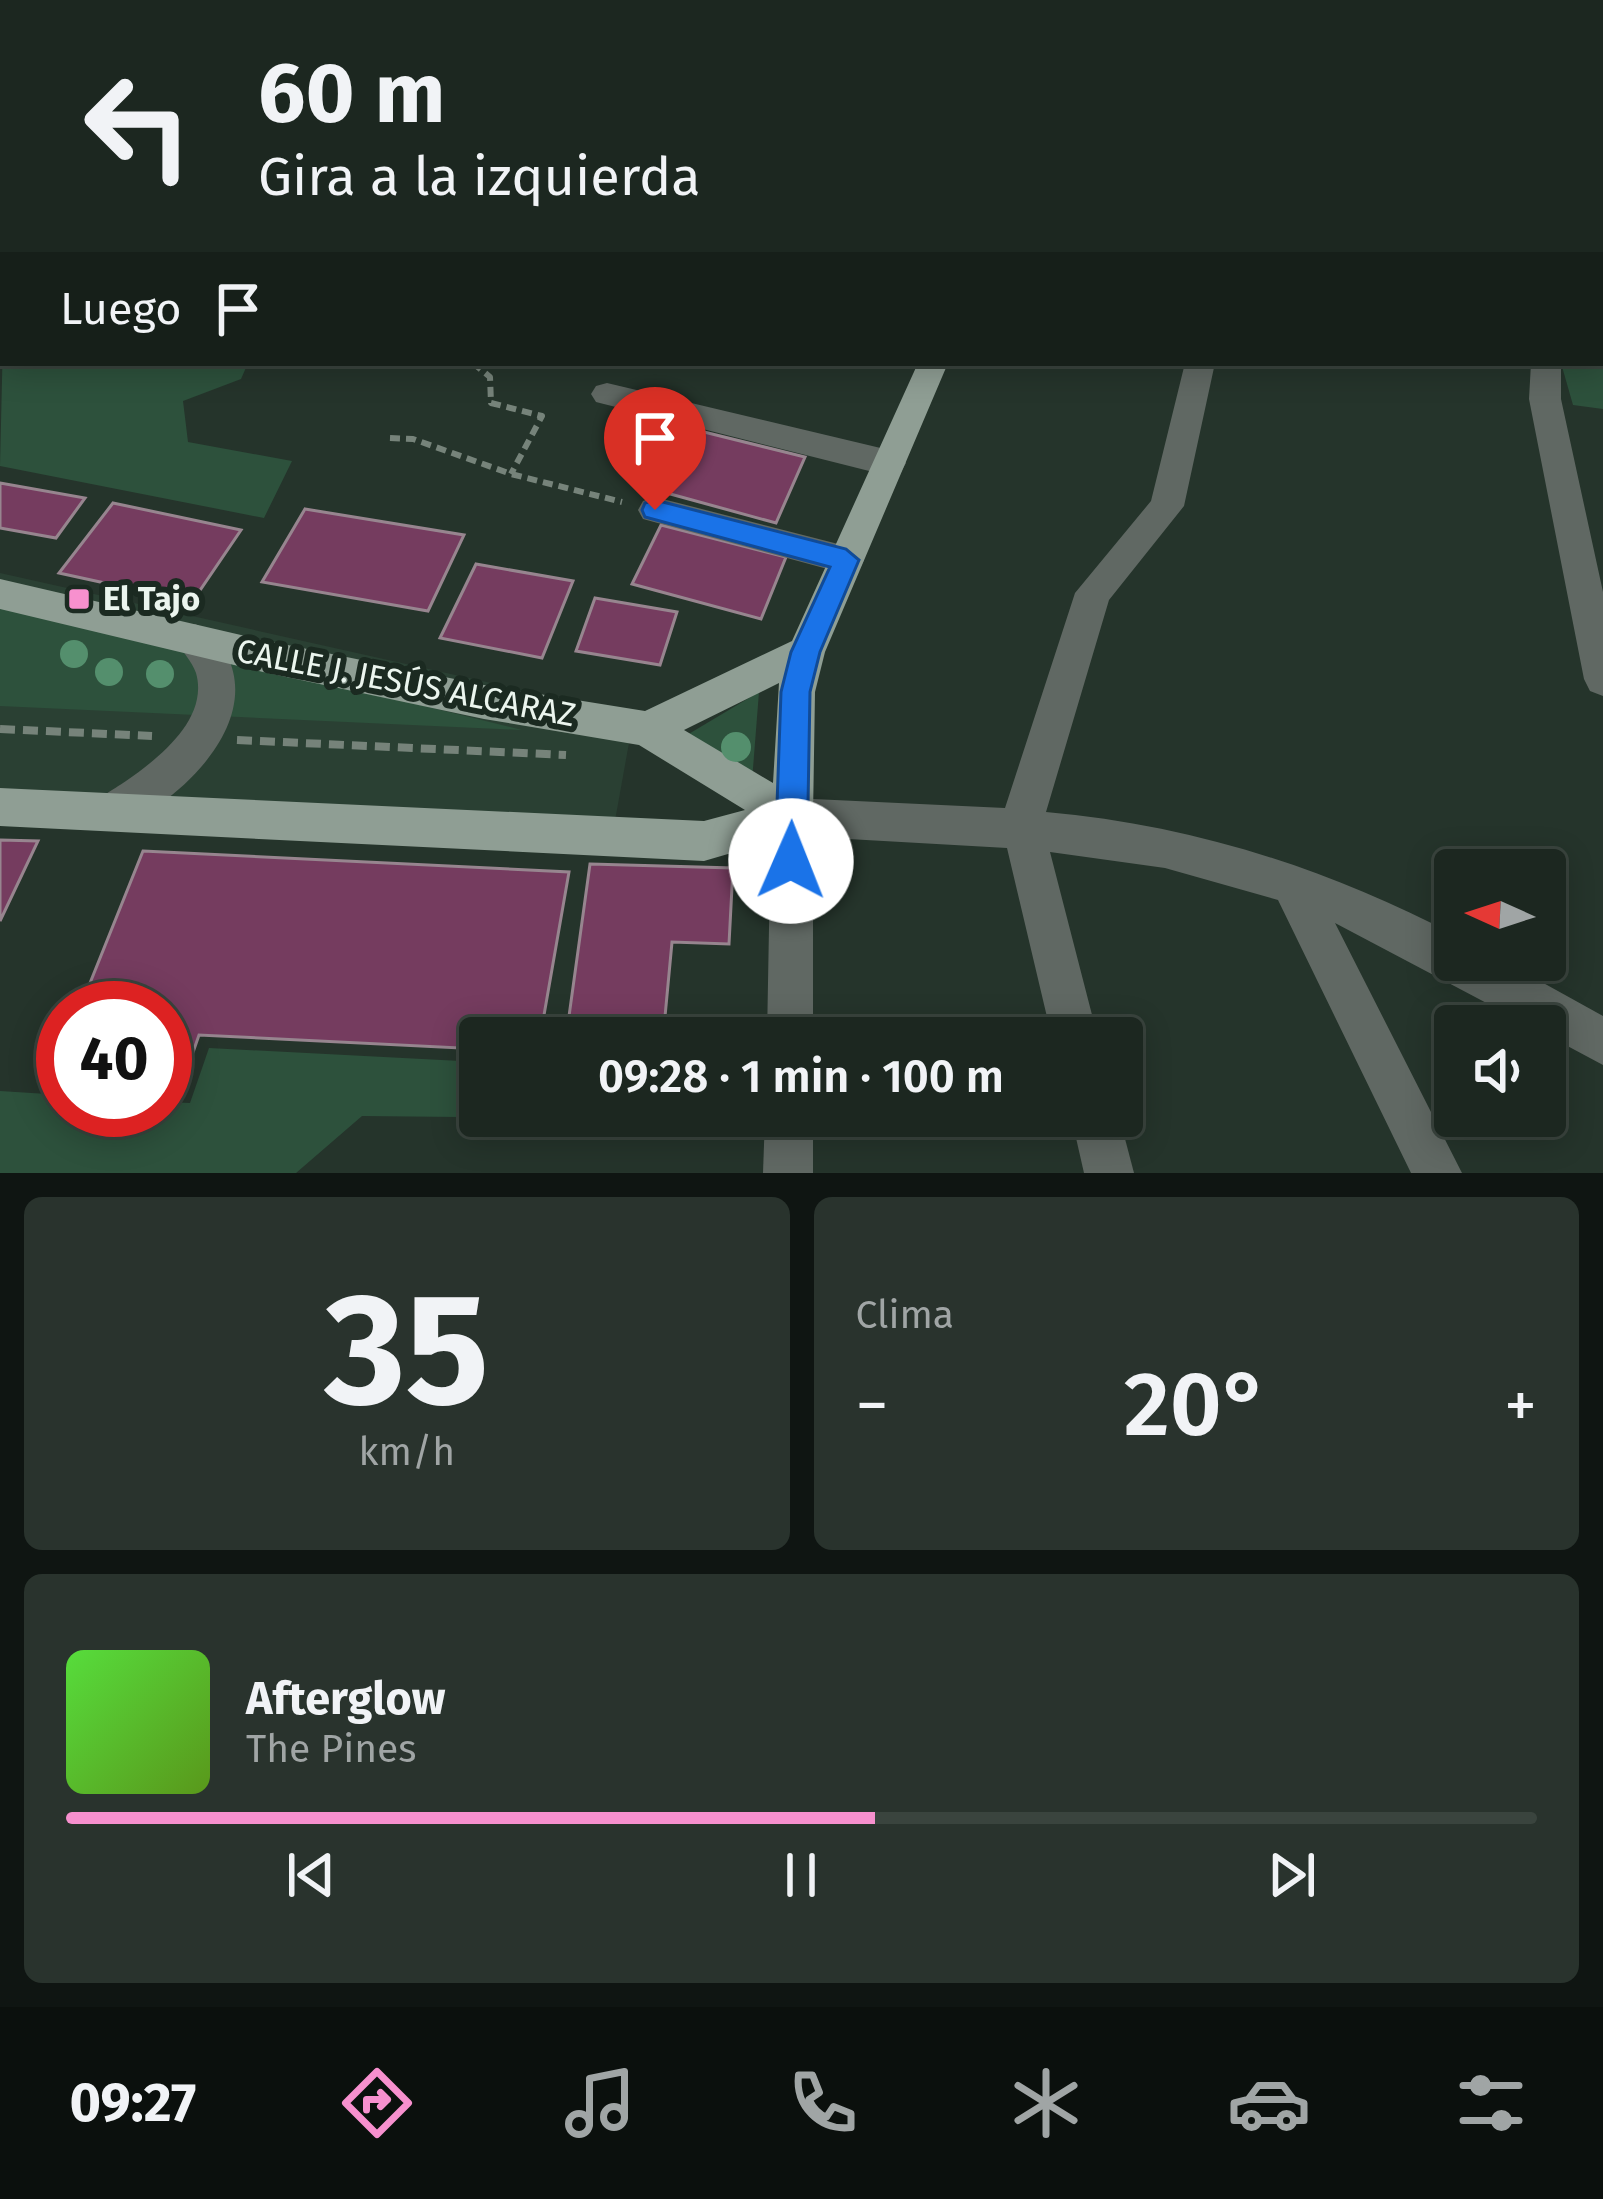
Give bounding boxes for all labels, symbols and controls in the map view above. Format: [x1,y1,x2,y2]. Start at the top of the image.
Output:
text: 60 m [258,43,445,144]
icon: left [60,48,216,204]
text: Gira a la izquierda [258,145,701,209]
icon: arrive [205,276,271,342]
text: Luego [60,282,181,336]
pin [604,387,706,510]
icon: arrive [622,405,688,471]
place label: El Tajo [103,579,200,619]
marker: El Tajo [66,586,92,612]
street label: CALLE J. JESÚS ALCARAZ [233,631,579,735]
position arrow [728,798,854,924]
north arrow [1434,849,1566,981]
map controls [1434,849,1566,1137]
speed limit sign: 40 [36,981,192,1137]
button: sound [1434,1005,1566,1137]
text: 09:28 · 1 min · 100 m [598,1050,1004,1104]
text: 35 [324,1257,489,1444]
text: Clima [856,1292,954,1338]
text: 20° [1124,1351,1269,1459]
text: − [856,1366,889,1445]
text: + [1504,1366,1537,1445]
text: km/h [358,1429,455,1475]
text: Afterglow [246,1672,445,1726]
text: The Pines [246,1726,417,1772]
icon: previous [278,1842,344,1908]
icon: pause [768,1842,834,1908]
icon: next [1259,1842,1325,1908]
icon: directions [335,2061,419,2145]
icon: music [558,2061,642,2145]
icon: phone [781,2061,865,2145]
icon: climate [1004,2061,1088,2145]
icon: car [1227,2061,1311,2145]
icon: filters [1449,2061,1533,2145]
text: 09:27 [69,2071,196,2135]

